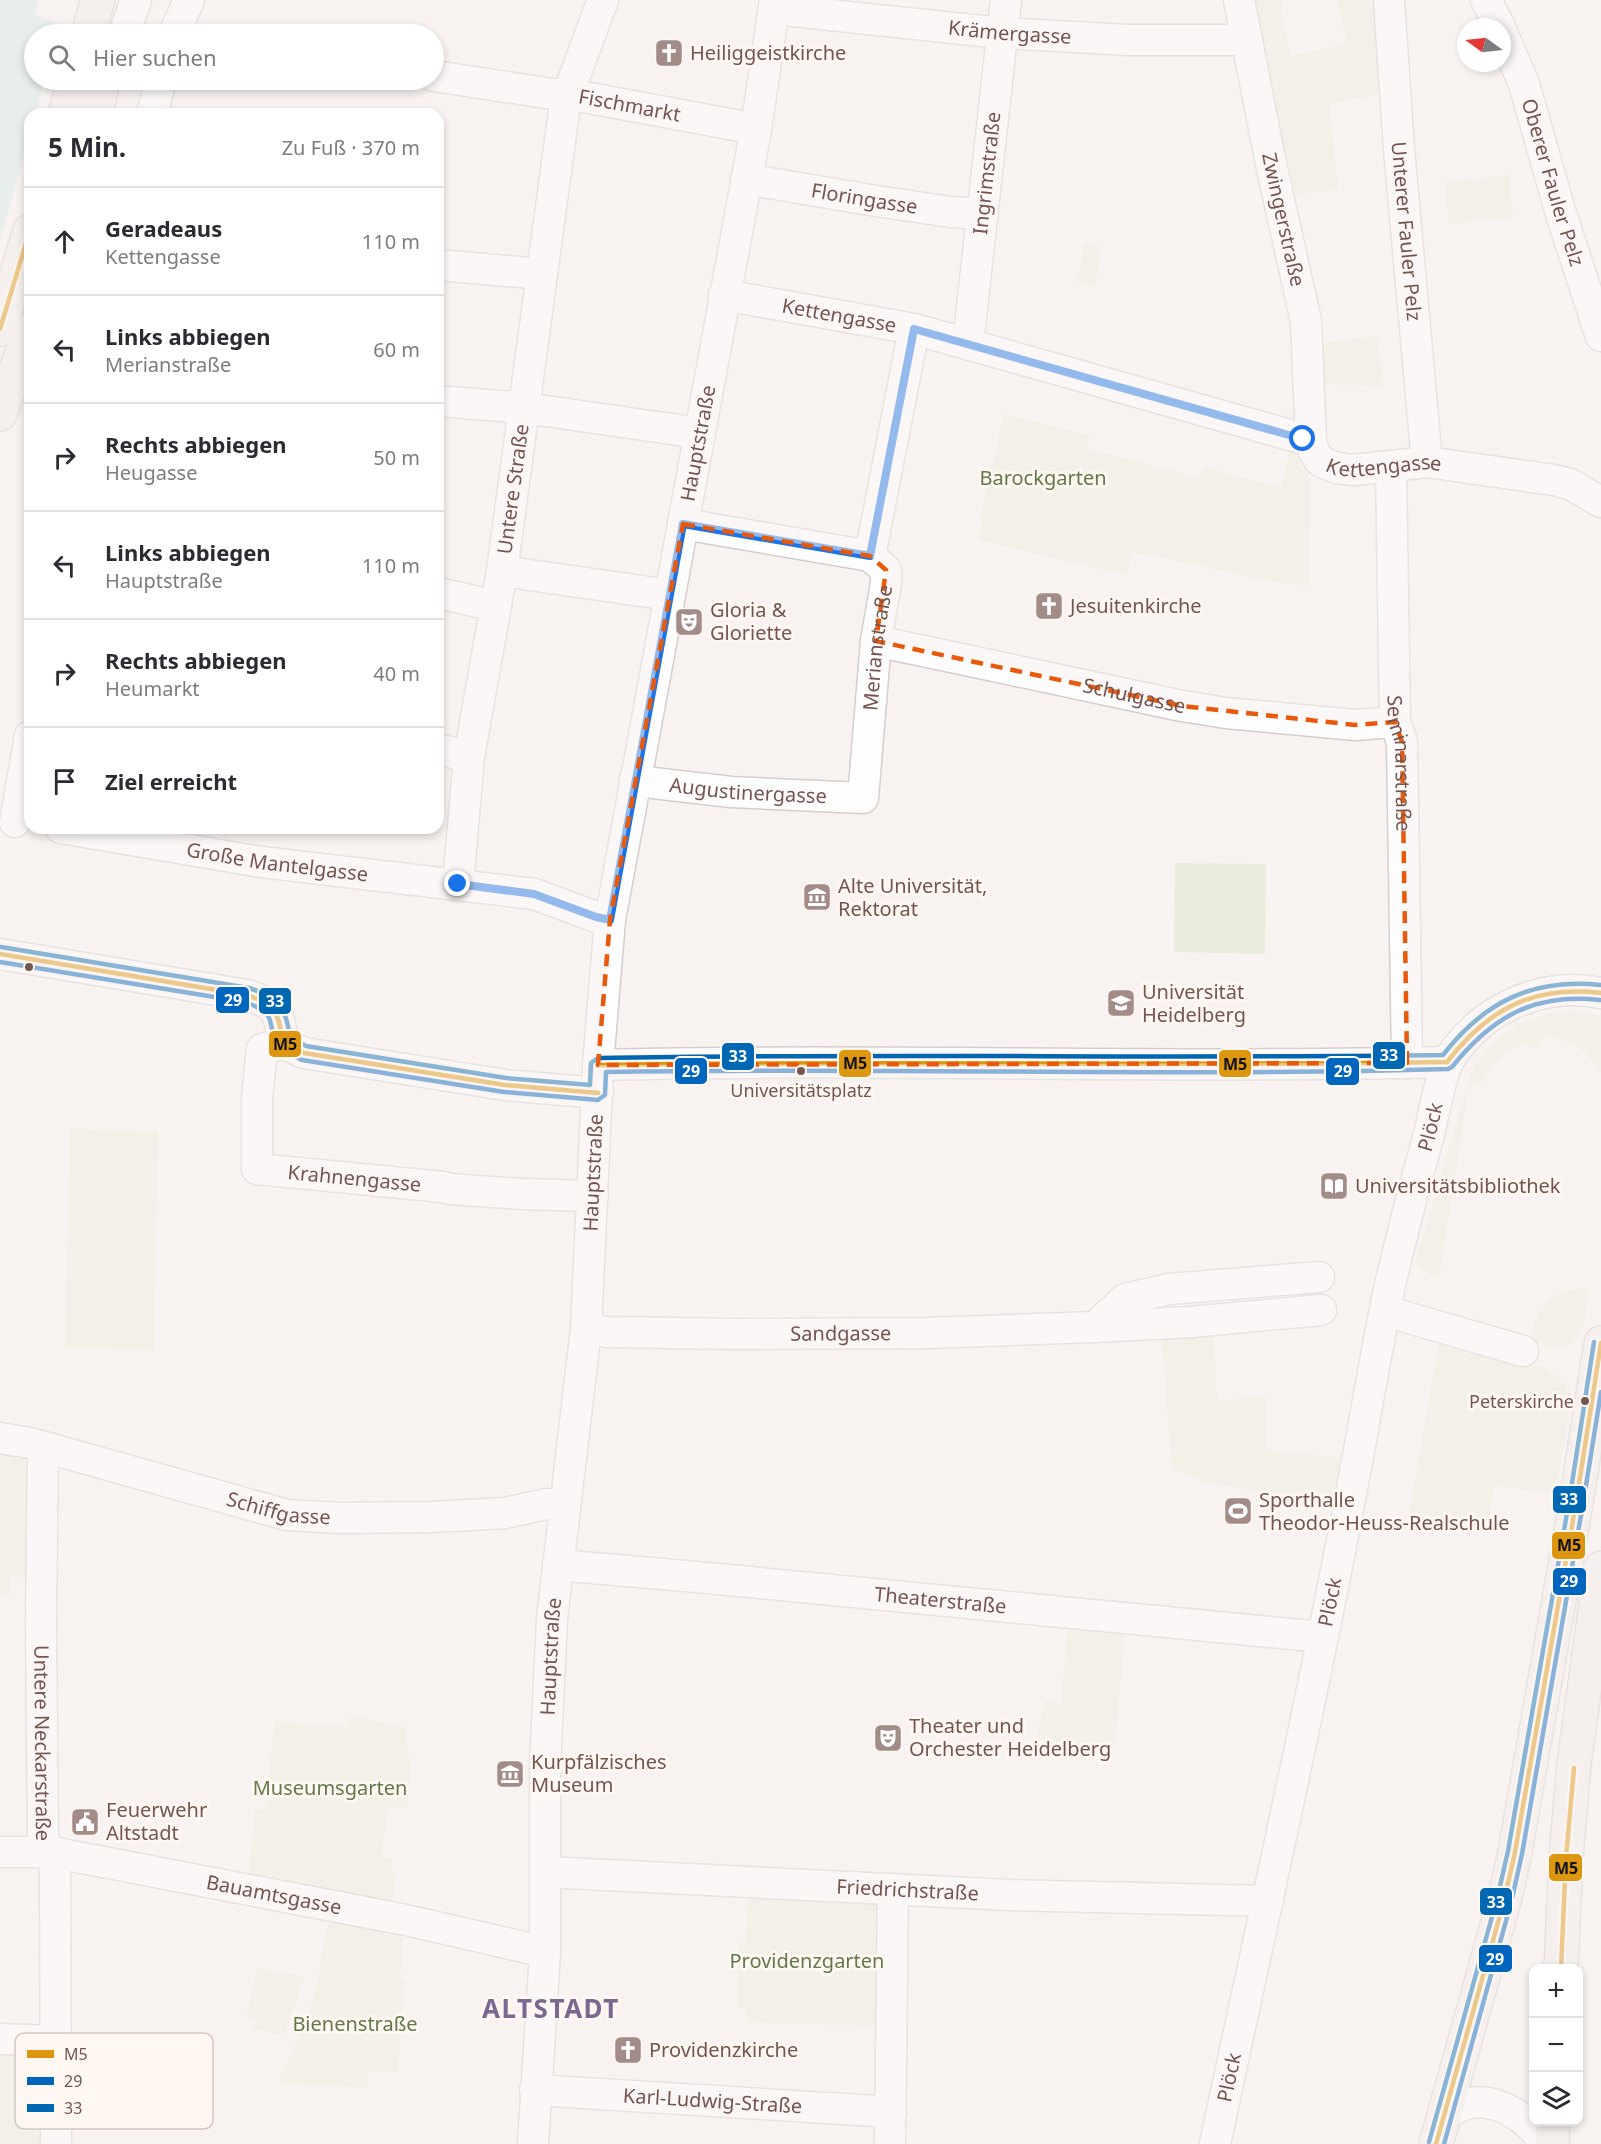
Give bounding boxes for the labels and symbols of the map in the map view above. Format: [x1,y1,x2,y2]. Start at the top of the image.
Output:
street label: Krämergasse [947,14,1072,50]
north arrow [1457,18,1511,72]
church icon: Heiliggeistkirche [653,37,685,69]
place label: Heiliggeistkirche [690,39,846,66]
street label: Fischmarkt [576,82,683,128]
street label: Oberer Fauler Pelz [1516,95,1591,270]
street label: Ingrimstraße [966,110,1007,236]
street label: Unterer Fauler Pelz [1386,141,1428,322]
street label: Zwingerstraße [1256,150,1312,289]
street label: Floringasse [809,176,919,220]
street label: Kettengasse [780,292,899,339]
street label: Hauptstraße [674,383,721,504]
street label: Untere Straße [490,422,535,556]
route start [1289,425,1315,451]
street label: Kettengasse [1322,448,1443,483]
park label: Barockgarten [979,464,1107,491]
street label: Merianstraße [856,583,898,712]
church icon: Jesuitenkirche [1033,590,1065,622]
place label: Jesuitenkirche [1068,592,1202,619]
place label: Gloria & Gloriette [710,596,792,646]
theatre icon: Gloria & Gloriette [673,606,705,638]
street label: Schulgasse [1080,671,1188,719]
street label: Seminarstraße [1381,695,1417,832]
street label: Augustinergasse [668,771,827,809]
street label: Große Mantelgasse [184,836,370,887]
route end [444,870,470,896]
place label: Alte Universität, Rektorat [838,872,987,922]
museum icon: Alte Universität, Rektorat [801,881,833,913]
unlabelled marker [23,961,35,973]
place label: Universität Heidelberg [1142,978,1246,1028]
line badge: 29 [215,986,250,1014]
line badge: 33 [258,987,292,1015]
school or university icon: Universität Heidelberg [1105,987,1137,1019]
text: 29 [224,989,242,1011]
text: 33 [266,990,284,1012]
line badge: M5 [268,1030,302,1058]
text: M5 [273,1033,297,1055]
line badge: 33 [1372,1041,1406,1070]
line badge: 33 [721,1042,755,1071]
text: 33 [1380,1044,1398,1066]
text: 33 [729,1045,747,1067]
line badge: M5 [838,1049,872,1078]
line badge: M5 [1218,1049,1252,1078]
text: M5 [843,1052,867,1074]
text: M5 [1223,1053,1247,1075]
line badge: 29 [674,1057,708,1085]
line badge: 29 [1325,1057,1360,1086]
text: 29 [682,1060,700,1082]
text: 29 [1334,1060,1352,1082]
marker: Universitätsplatz [795,1065,807,1077]
place label: Universitätsplatz [730,1078,872,1102]
street label: Plöck [1411,1100,1449,1154]
street label: Hauptstraße [576,1113,609,1232]
street label: Krahnengasse [287,1158,422,1198]
library icon: Universitätsbibliothek [1318,1170,1350,1202]
place label: Universitätsbibliothek [1355,1172,1561,1199]
street label: Sandgasse [790,1319,891,1347]
place label: Peterskirche [1469,1389,1574,1413]
marker: Peterskirche [1579,1395,1591,1407]
street label: Schiffgasse [224,1485,331,1530]
line badge: 33 [1552,1485,1587,1514]
place label: Sporthalle Theodor-Heuss-Realschule [1259,1486,1509,1536]
text: 33 [1560,1488,1578,1510]
sports icon: Sporthalle Theodor-Heuss-Realschule [1222,1495,1254,1527]
line badge: M5 [1551,1531,1586,1560]
text: M5 [1557,1534,1581,1556]
line badge: 29 [1552,1567,1587,1596]
text: 29 [1560,1570,1578,1592]
street label: Plöck [1311,1575,1348,1629]
street label: Theaterstraße [873,1580,1008,1620]
street label: Hauptstraße [533,1596,567,1716]
street label: Untere Neckarstraße [28,1645,57,1841]
place label: Theater und Orchester Heidelberg [909,1712,1111,1762]
theatre icon: Theater und Orchester Heidelberg [872,1722,904,1754]
place label: Kurpfälzisches Museum [531,1748,667,1798]
museum icon: Kurpfälzisches Museum [494,1758,526,1790]
park label: Museumsgarten [253,1774,407,1801]
place label: Feuerwehr Altstadt [106,1796,207,1846]
public building icon: Feuerwehr Altstadt [69,1806,101,1838]
line badge: M5 [1548,1853,1583,1882]
text: M5 [1554,1857,1578,1879]
street label: Bauamtsgasse [204,1868,344,1920]
street label: Friedrichstraße [836,1872,980,1906]
line badge: 33 [1479,1887,1513,1916]
text: 33 [1487,1891,1505,1913]
line badge: 29 [1478,1944,1513,1973]
park label: Providenzgarten [730,1947,884,1974]
text: 29 [1486,1948,1504,1970]
district label: ALTSTADT [482,1990,620,2026]
park label: Bienenstraße [292,2010,418,2037]
legend [15,2033,213,2129]
church icon: Providenzkirche [612,2034,644,2066]
place label: Providenzkirche [649,2036,798,2063]
text: M5 [64,2043,88,2065]
street label: Plöck [1210,2050,1247,2104]
text: 29 [64,2070,82,2092]
street label: Karl-Ludwig-Straße [622,2081,803,2119]
text: 33 [64,2097,82,2119]

